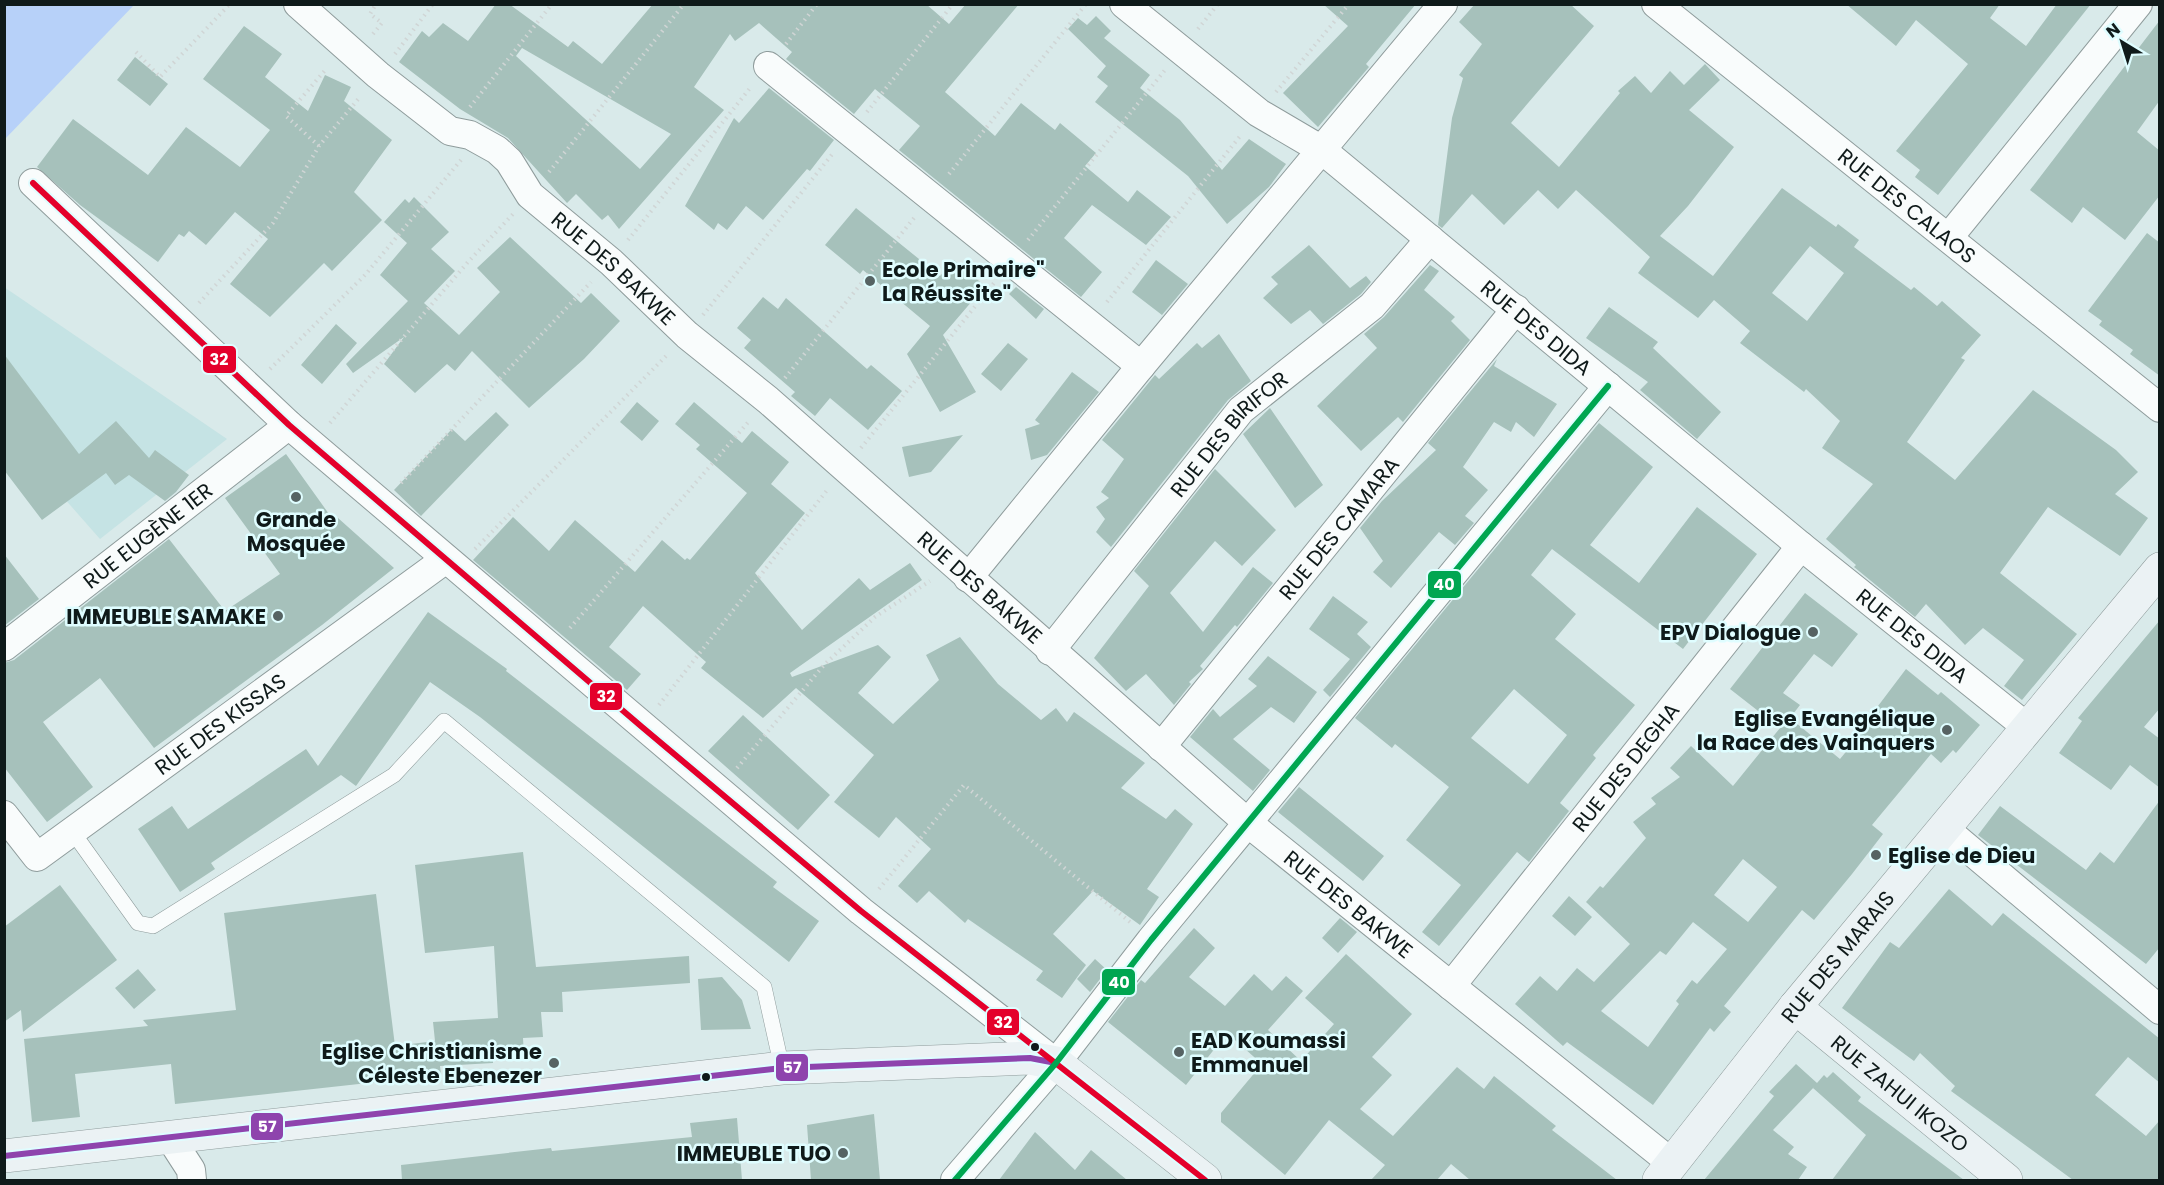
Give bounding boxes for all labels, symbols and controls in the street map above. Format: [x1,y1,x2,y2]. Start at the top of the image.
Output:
north arrow [2092,12,2152,72]
text: N [2101,18,2125,43]
street label: RUE DES CALAOS [1832,141,1982,270]
street label: RUE DES BAKWE [546,204,682,331]
place label: Ecole Primaire" La Réussite" [882,255,1045,308]
street label: RUE DES DIDA [1475,273,1598,382]
marker: Ecole Primaire" La Réussite" [863,274,877,288]
line badge: 32 [202,345,237,374]
text: 32 [210,348,228,371]
street label: RUE DES BIRIFOR [1163,364,1294,503]
street label: RUE DES CAMARA [1272,450,1405,606]
street label: RUE EUGÈNE 1ER [77,476,218,595]
marker: Grande Mosquée [289,490,303,504]
place label: Grande Mosquée [247,505,345,558]
street label: RUE DES BAKWE [911,524,1049,650]
line badge: 40 [1427,570,1462,599]
text: 40 [1433,573,1455,596]
street label: RUE DES DIDA [1850,582,1975,689]
place label: IMMEUBLE SAMAKE [66,602,266,631]
marker: IMMEUBLE SAMAKE [271,609,285,623]
place label: EPV Dialogue [1660,618,1801,647]
marker: EPV Dialogue [1806,625,1820,639]
street label: RUE DES KISSAS [149,666,292,781]
line badge: 32 [589,682,623,711]
text: 32 [597,685,615,708]
street label: RUE DES DEGHA [1565,696,1686,838]
place label: Eglise Evangélique la Race des Vainquers [1697,704,1935,757]
marker: Eglise Evangélique la Race des Vainquers [1940,723,1954,737]
place label: Eglise de Dieu [1888,841,2035,870]
street label: RUE DES BAKWE [1278,843,1419,965]
marker: Eglise de Dieu [1869,848,1883,862]
street label: RUE DES MARAIS [1774,884,1901,1028]
line badge: 40 [1101,968,1136,996]
text: 40 [1108,971,1130,994]
line badge: 32 [986,1008,1020,1036]
text: 32 [994,1011,1012,1034]
place label: EAD Koumassi Emmanuel [1191,1026,1346,1079]
street label: RUE ZAHUI IKOZO [1825,1028,1975,1159]
place label: Eglise Christianisme Céleste Ebenezer [322,1037,542,1090]
unlabelled marker [1029,1041,1041,1053]
marker: EAD Koumassi Emmanuel [1172,1045,1186,1059]
line badge: 57 [775,1053,809,1082]
marker: Eglise Christianisme Céleste Ebenezer [547,1056,561,1070]
text: 57 [783,1056,802,1079]
unlabelled marker [700,1071,712,1083]
line badge: 57 [250,1112,284,1141]
text: 57 [258,1115,277,1138]
place label: IMMEUBLE TUO [677,1139,831,1168]
marker: IMMEUBLE TUO [836,1146,850,1160]

